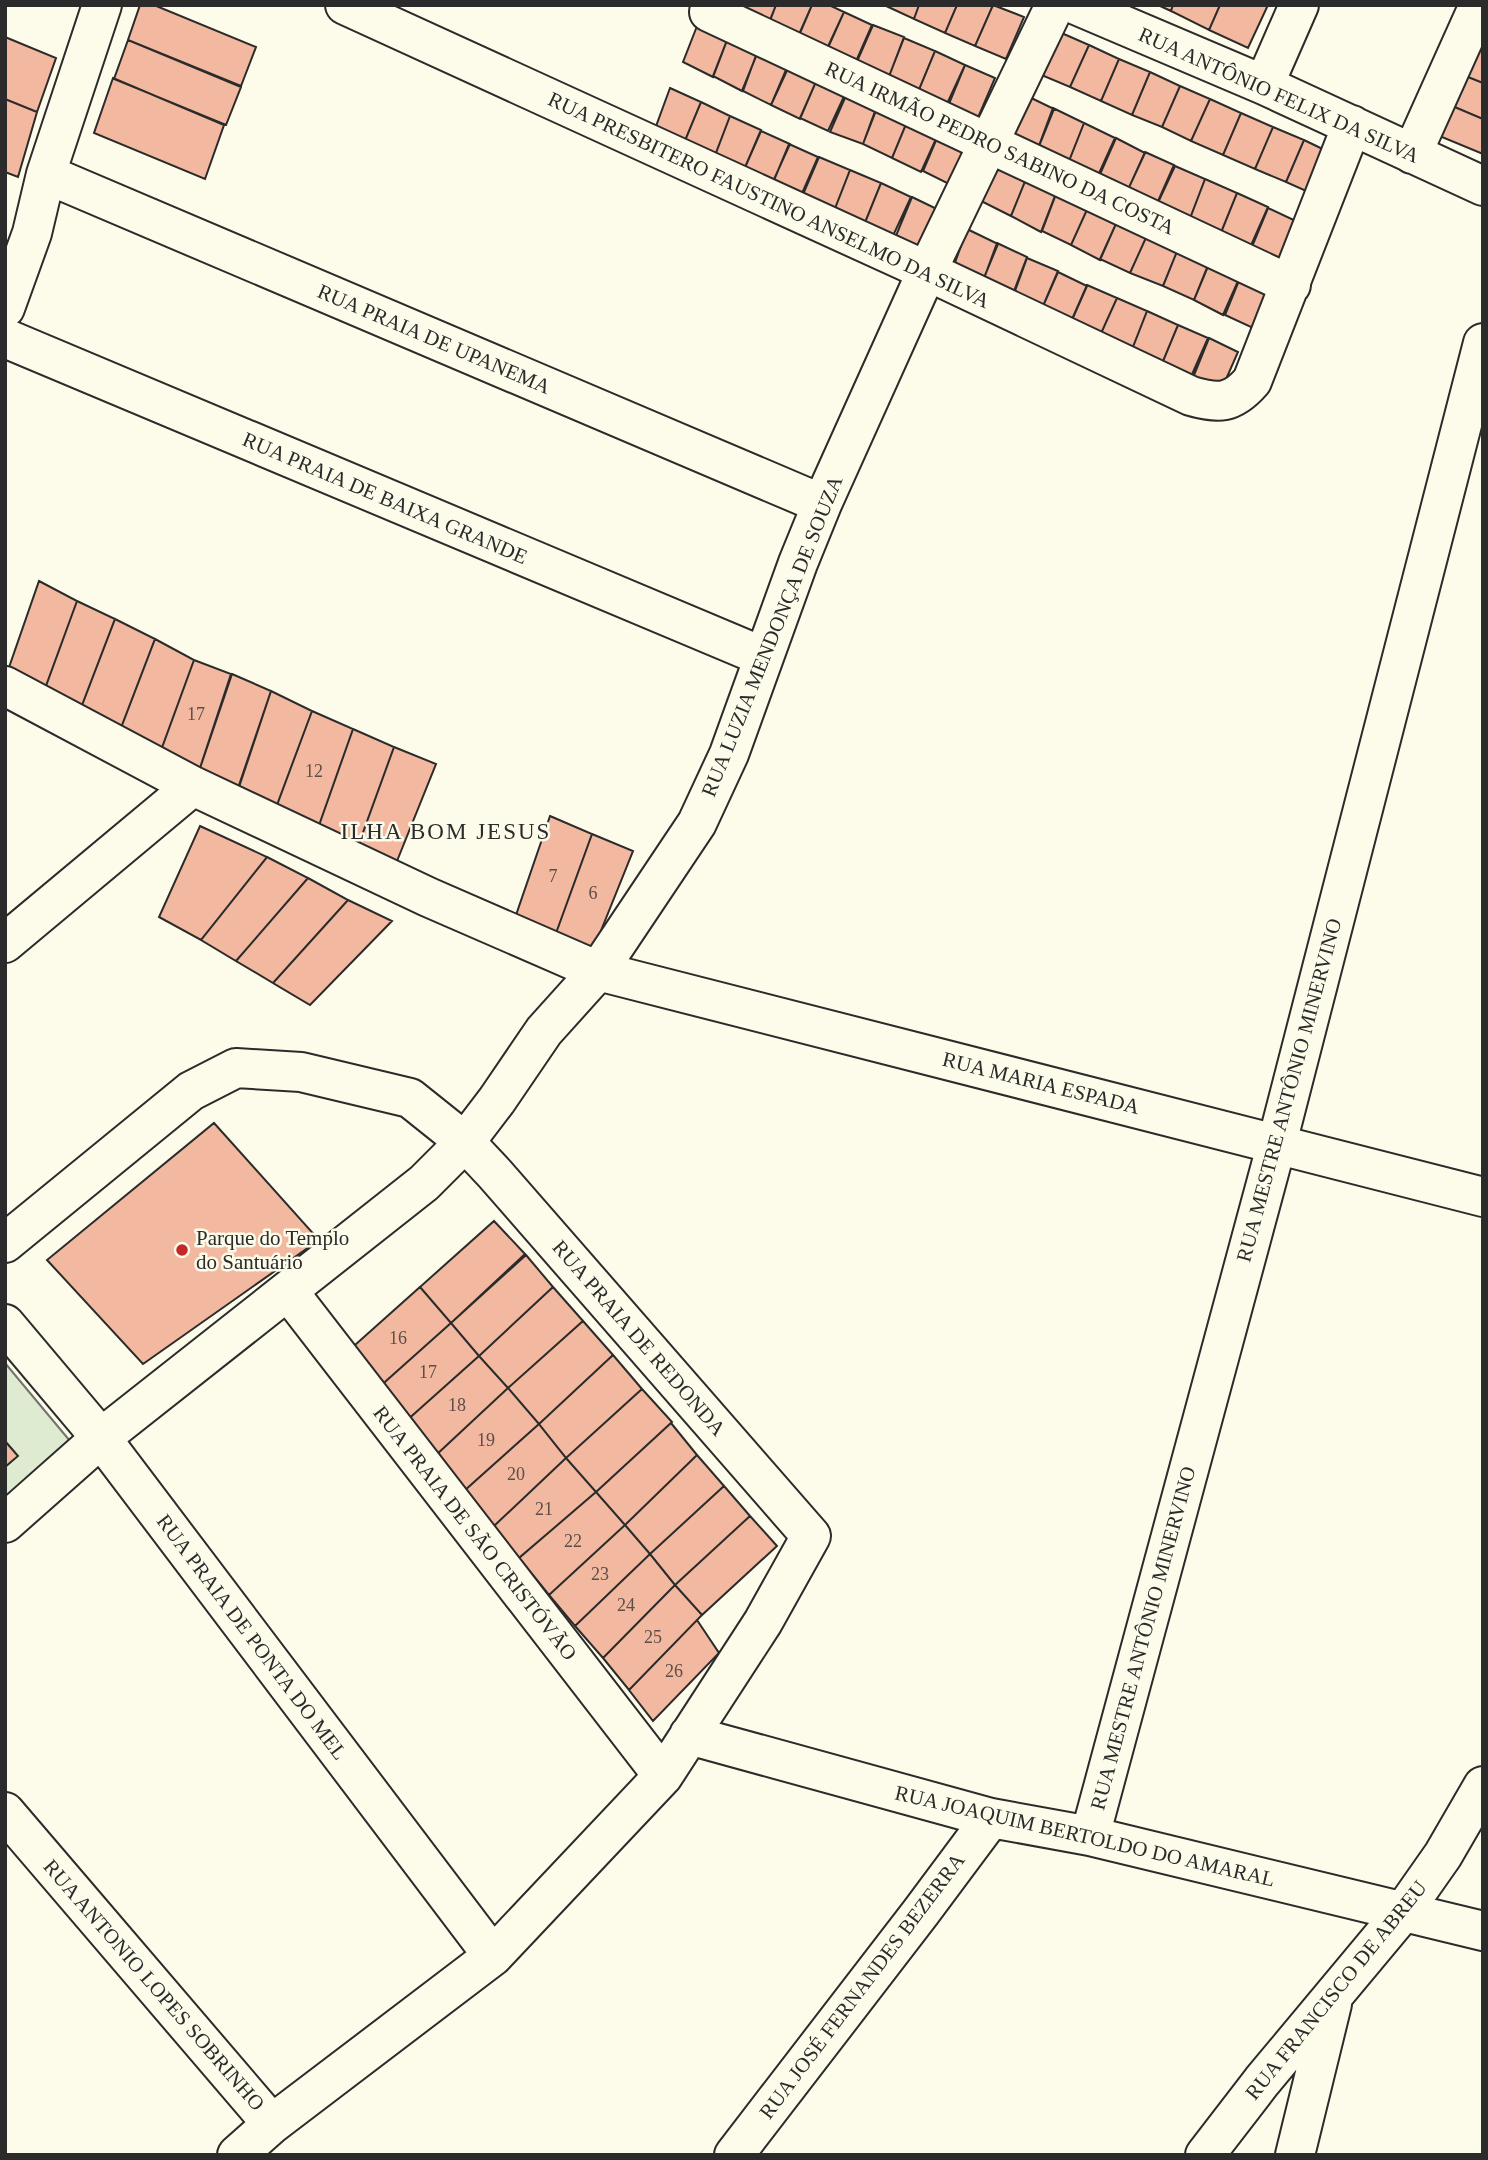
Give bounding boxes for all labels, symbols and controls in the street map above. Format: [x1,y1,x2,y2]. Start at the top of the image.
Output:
street label: RUA ANTÔNIO FELIX DA SILVA [1135,22,1424,168]
street label: RUA IRMÃO PEDRO SABINO DA COSTA [821,56,1179,240]
street label: RUA PRESBITERO FAUSTINO ANSELMO DA SILVA [544,87,994,314]
street label: RUA PRAIA DE UPANEMA [314,279,555,399]
street label: RUA PRAIA DE BAIXA GRANDE [239,427,531,569]
street label: RUA LUZIA MENDONÇA DE SOUZA [696,471,848,800]
house number: 17 [187,704,205,724]
house number: 12 [305,761,323,781]
district label: ILHA BOM JESUS [341,819,551,844]
house number: 7 [549,866,558,886]
house number: 6 [589,883,598,903]
street label: RUA MESTRE ANTÔNIO MINERVINO [1232,916,1346,1264]
street label: RUA MARIA ESPADA [940,1047,1143,1119]
place label: Parque do Templo do Santuário [196,1226,349,1274]
street label: RUA PRAIA DE REDONDA [547,1235,731,1441]
marker: Parque do Templo do Santuário [174,1242,190,1258]
house number: 16 [389,1328,407,1348]
house number: 17 [419,1362,437,1382]
house number: 18 [448,1395,466,1415]
street label: RUA PRAIA DE SÃO CRISTÓVÃO [368,1401,582,1665]
house number: 19 [477,1430,495,1450]
house number: 20 [507,1464,525,1484]
street label: RUA MESTRE ANTÔNIO MINERVINO [1086,1464,1200,1812]
house number: 21 [535,1499,553,1519]
street label: RUA PRAIA DE PONTA DO MEL [152,1510,352,1764]
house number: 22 [564,1531,582,1551]
house number: 23 [591,1564,609,1584]
house number: 24 [617,1595,635,1615]
house number: 25 [644,1627,662,1647]
house number: 26 [665,1661,683,1681]
street label: RUA JOAQUIM BERTOLDO DO AMARAL [893,1781,1277,1891]
street label: RUA JOSÉ FERNANDES BEZERRA [754,1848,970,2123]
street label: RUA ANTONIO LOPES SOBRINHO [38,1855,270,2115]
street label: RUA FRANCISCO DE ABREU [1240,1876,1432,2104]

